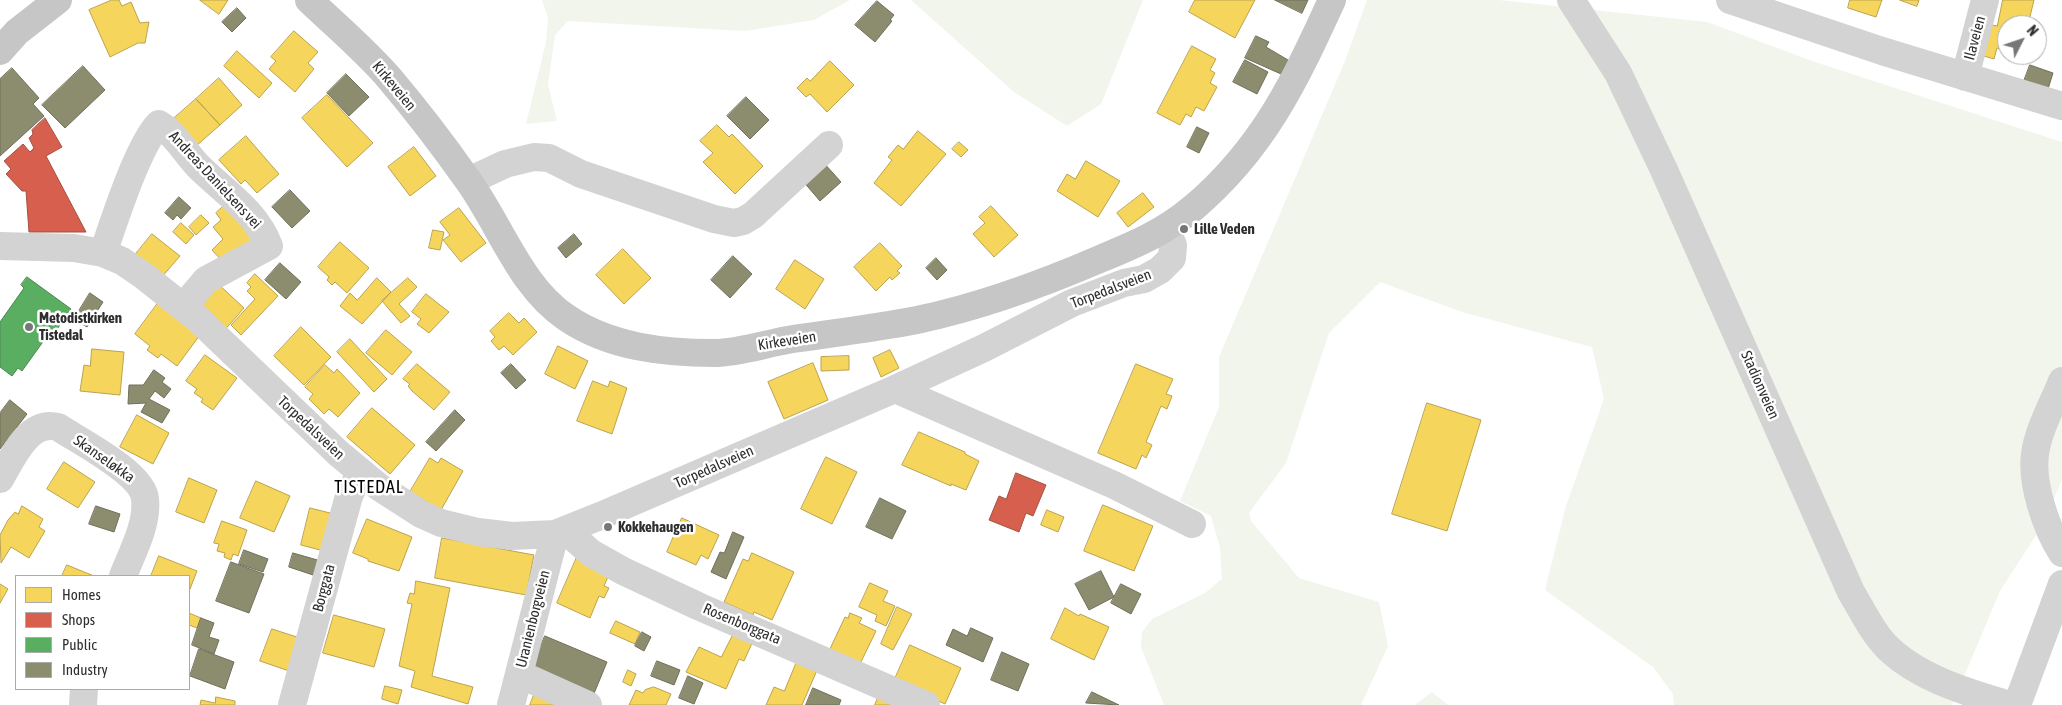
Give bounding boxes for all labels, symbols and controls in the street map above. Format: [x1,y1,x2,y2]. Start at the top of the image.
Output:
street label: Ilaveien [1960,14,1990,62]
north arrow [1997,15,2047,65]
text: N [2024,22,2041,39]
street label: Kirkeveien [368,58,420,114]
street label: Andreas Danielsens vei [165,127,265,233]
place label: Lille Veden [1194,220,1255,238]
marker: Lille Veden [1178,223,1190,235]
street label: Torpedalsveien [1068,265,1154,313]
place label: Metodistkirken Tistedal [39,309,122,344]
marker: Metodistkirken Tistedal [23,321,35,333]
street label: Kirkeveien [757,328,817,354]
street label: Stadionveien [1737,348,1783,422]
street label: Torpedalsveien [274,393,348,463]
street label: Skanseløkka [70,431,138,487]
street label: Torpedalsveien [672,442,756,492]
district label: TISTEDAL [333,476,405,498]
place label: Kokkehaugen [618,518,694,536]
marker: Kokkehaugen [602,521,614,533]
street label: Borggata [309,562,339,614]
street label: Uranienborgveien [512,568,554,670]
legend [15,575,190,690]
text: Homes [62,586,101,603]
street label: Rosenborggata [700,600,784,648]
text: Shops [62,611,95,628]
text: Public [62,636,97,653]
text: Industry [62,661,108,678]

